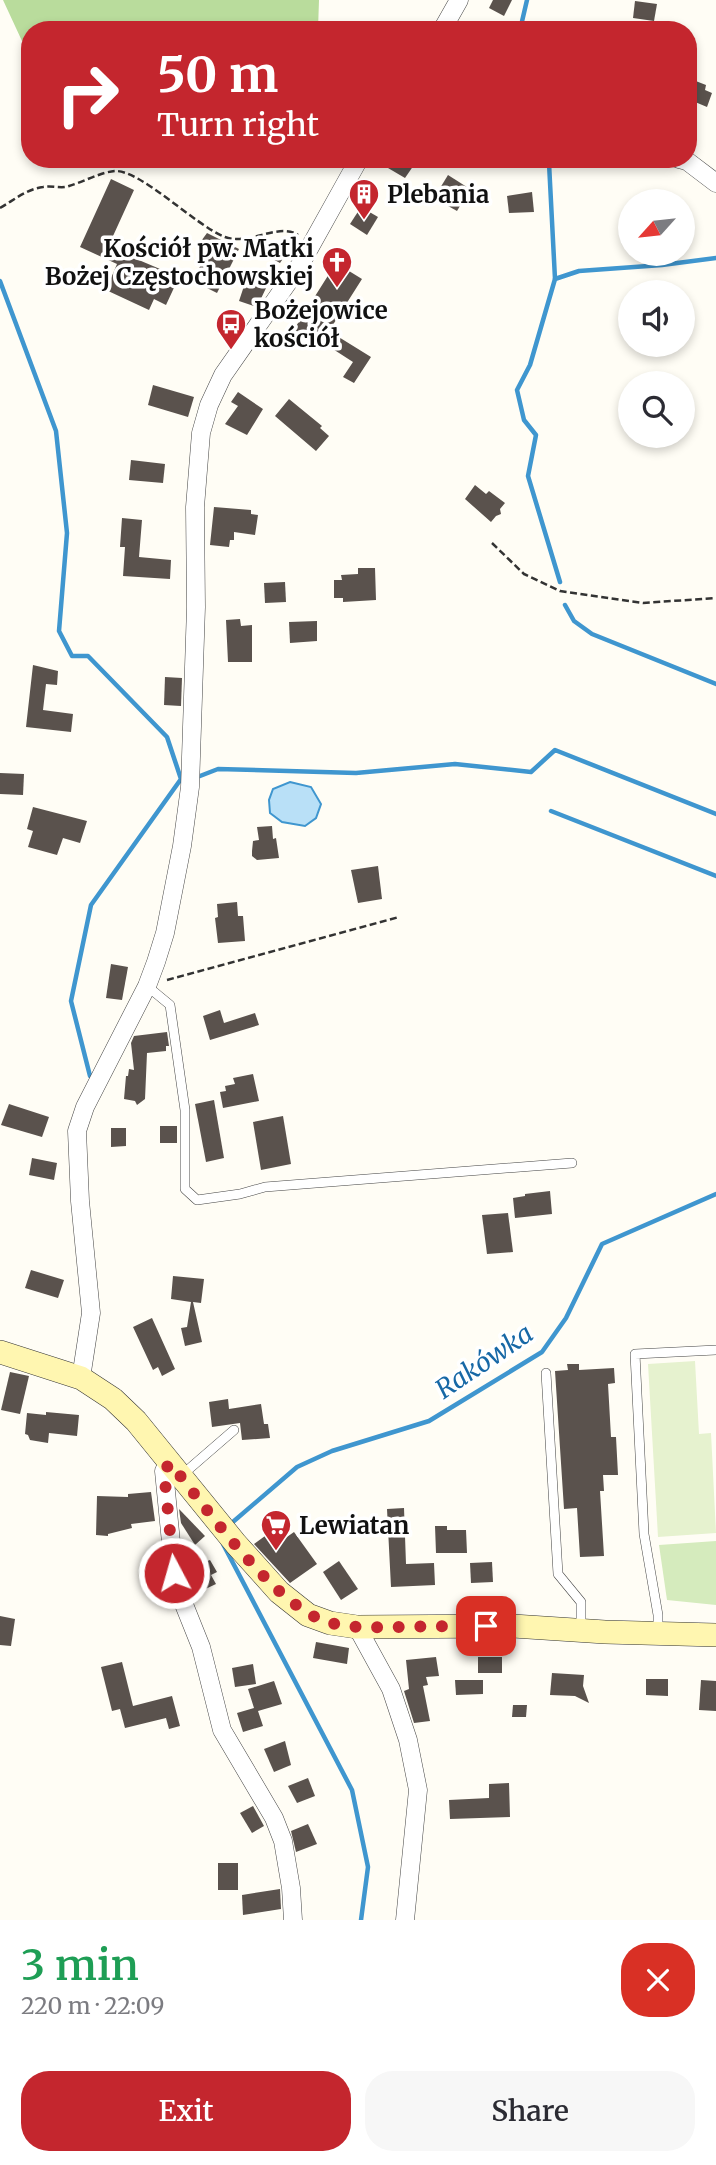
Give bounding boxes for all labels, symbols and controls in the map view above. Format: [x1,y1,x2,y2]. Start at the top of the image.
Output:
text: 50 m [157,44,278,105]
icon: right [42,49,133,140]
text: Turn right [157,105,319,145]
building icon: Plebania [347,177,381,221]
place label: Plebania [387,179,489,210]
north arrow [618,189,695,266]
map controls [618,189,695,448]
place label: Kościół pw. Matki Bożej Częstochowskiej [45,233,314,292]
church icon: Kościół pw. Matki Bożej Częstochowskiej [320,245,354,289]
button: sound [618,280,695,357]
place label: Bożejowice kościół [254,295,388,354]
bus stop icon: Bożejowice kościół [214,307,248,351]
button: search [618,371,695,448]
water label: Rakówka [429,1316,539,1406]
supermarket icon: Lewiatan [259,1508,293,1552]
place label: Lewiatan [299,1510,409,1541]
position arrow [137,1536,211,1610]
pin [456,1596,516,1656]
icon: arrive [467,1607,505,1645]
text: 3 min [21,1939,139,1991]
button: close [621,1943,695,2017]
text: 220 m · 22:09 [21,1991,164,2020]
button: Exit [21,2071,351,2151]
button: Share [365,2071,695,2151]

